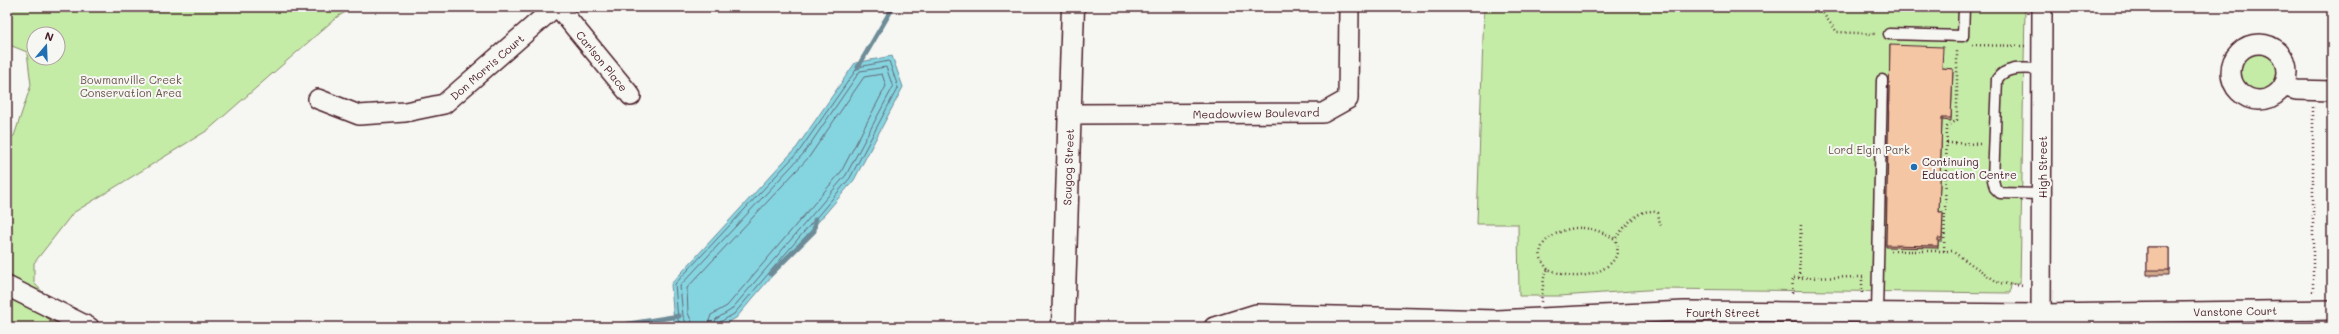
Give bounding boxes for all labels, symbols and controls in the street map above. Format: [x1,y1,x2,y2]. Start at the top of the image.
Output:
north arrow [26,26,66,66]
street label: Carlson Place [573,27,631,95]
text: N [43,28,56,45]
street label: Don Morris Court [447,31,527,103]
park label: Bowmanville Creek Conservation Area [80,72,182,100]
street label: Meadowview Boulevard [1193,104,1319,122]
street label: Scugog Street [1059,128,1077,205]
street label: High Street [2035,136,2050,198]
park label: Lord Elgin Park [1828,142,1910,157]
place label: Continuing Education Centre [1922,154,2017,182]
marker: Continuing Education Centre [1909,162,1919,172]
street label: Vanstone Court [2193,303,2277,319]
street label: Fourth Street [1686,305,1760,320]

